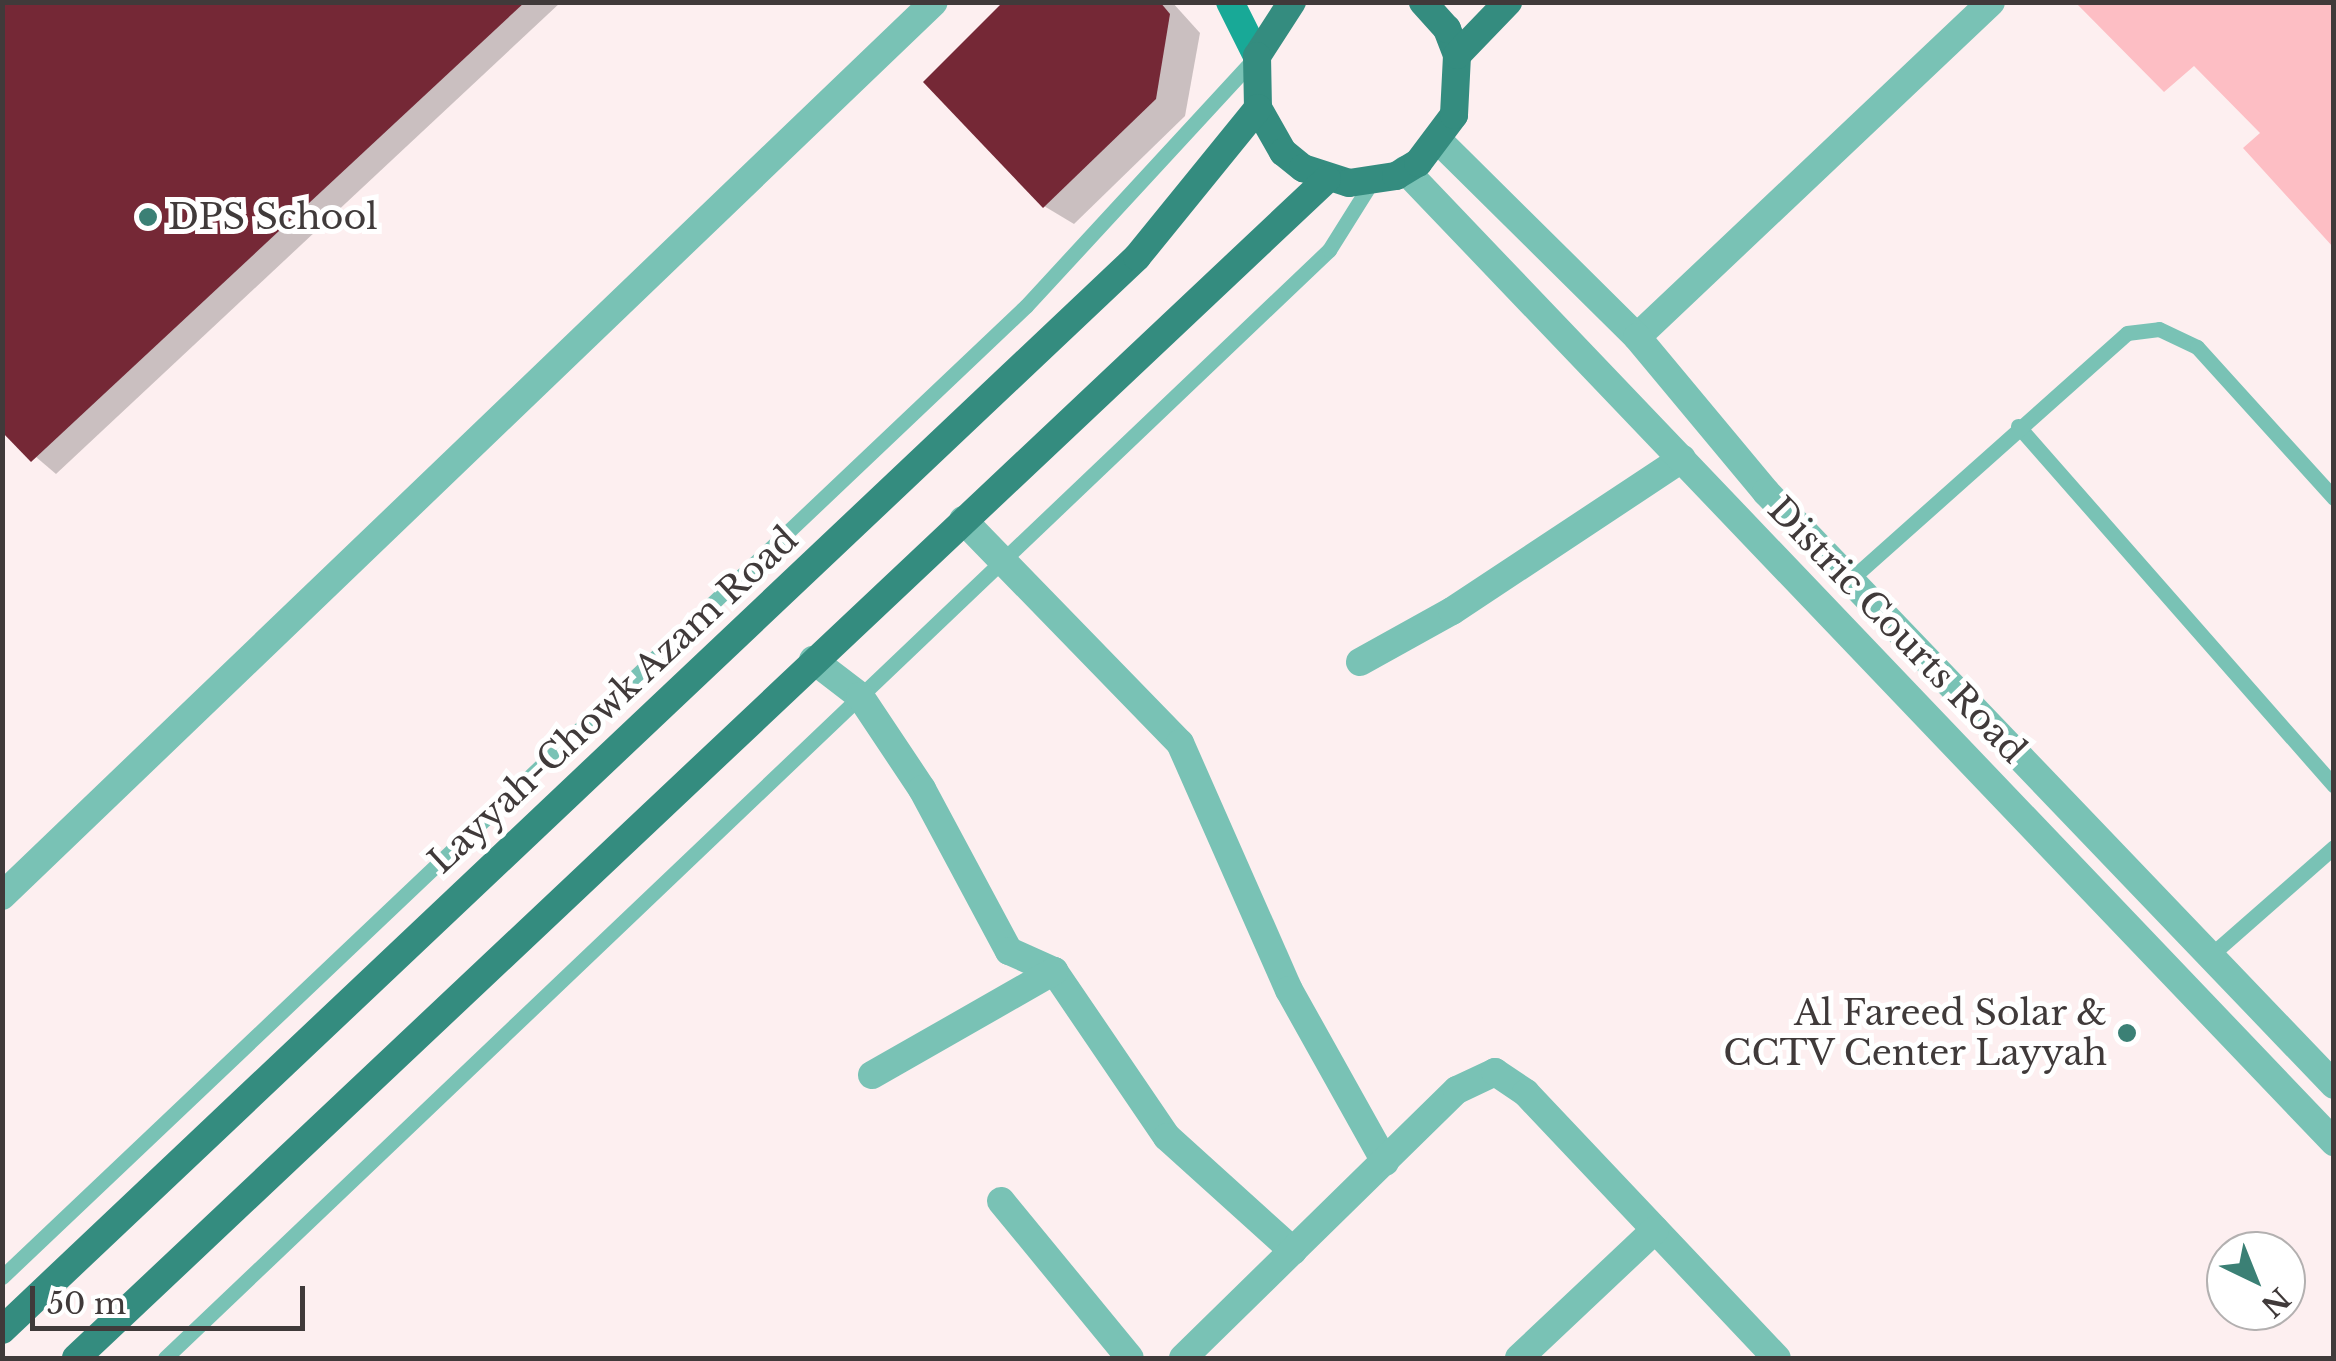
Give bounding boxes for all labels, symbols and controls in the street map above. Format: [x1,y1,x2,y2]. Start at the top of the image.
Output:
place label: DPS School [168,196,378,238]
marker: DPS School [137,206,159,228]
street label: Distric Courts Road [1759,489,2035,771]
street label: Layyah-Chowk Azam Road [419,517,807,883]
place label: Al Fareed Solar & CCTV Center Layyah [1721,992,2107,1074]
marker: Al Fareed Solar & CCTV Center Layyah [2116,1022,2138,1044]
north arrow [2206,1231,2306,1331]
scale bar [35,1266,310,1328]
text: N [2254,1280,2297,1324]
text: 50 m [47,1285,126,1322]

